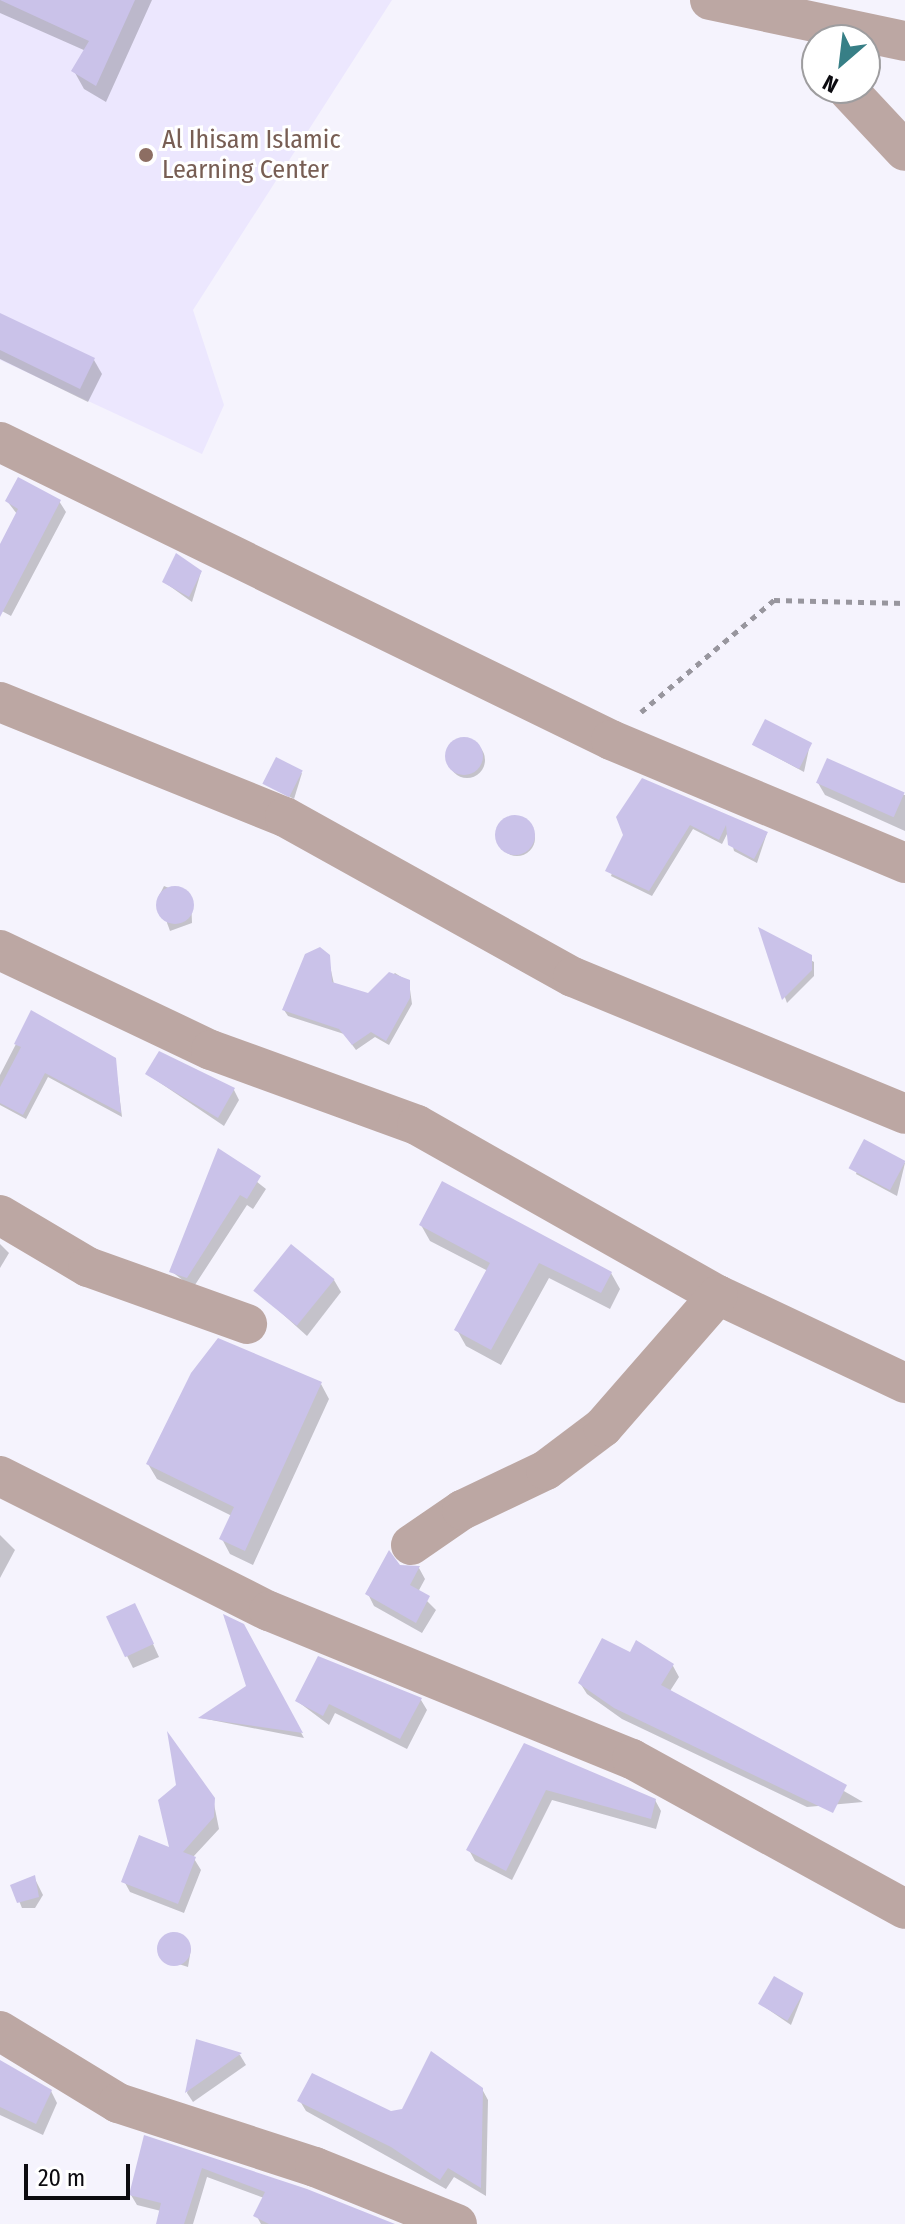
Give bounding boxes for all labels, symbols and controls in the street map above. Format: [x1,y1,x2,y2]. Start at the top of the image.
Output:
north arrow [801,24,881,104]
text: N [818,69,843,99]
place label: Al Ihisam Islamic Learning Center [162,124,341,186]
marker: Al Ihisam Islamic Learning Center [137,146,155,164]
scale bar [28,2148,134,2198]
text: 20 m [38,2164,85,2192]

